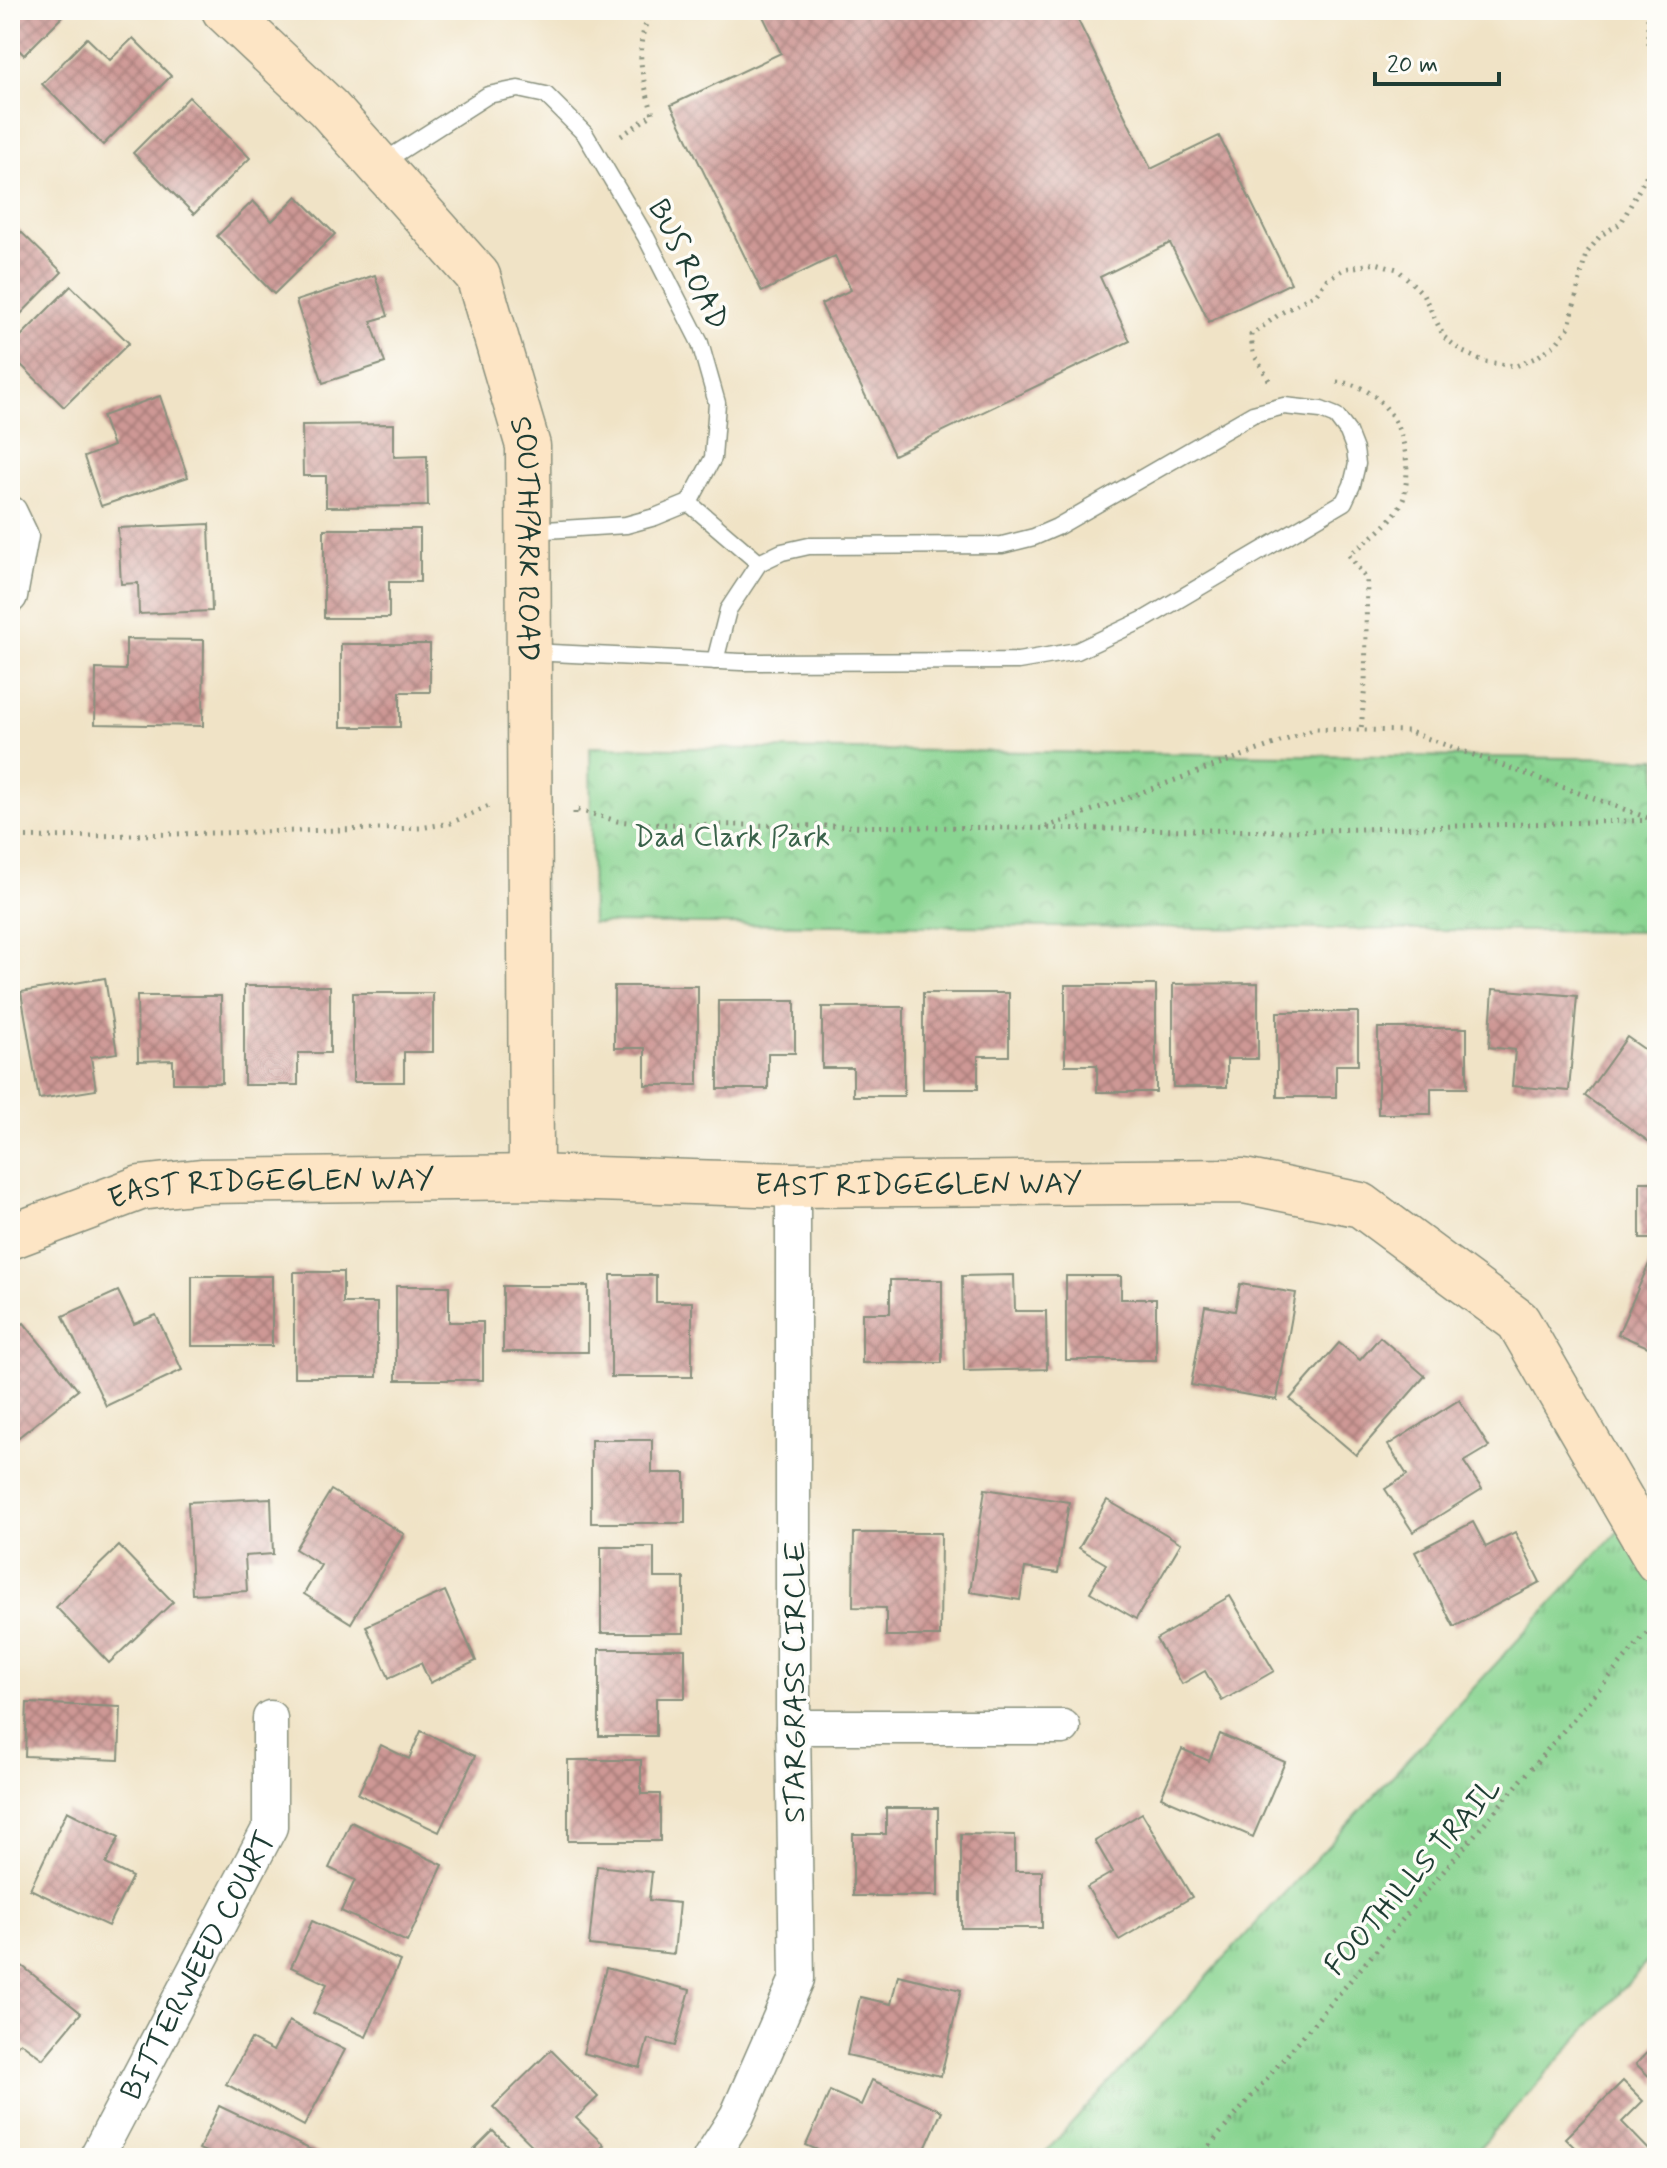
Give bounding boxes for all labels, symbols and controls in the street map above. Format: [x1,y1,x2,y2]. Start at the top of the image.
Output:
scale bar [1375,36,1499,86]
text: 20 m [1387,50,1438,81]
street label: BUS ROAD [638,193,737,337]
street label: SOUTHPARK ROAD [499,412,547,662]
park label: Dad Clark Park [634,818,830,857]
street label: EAST RIDGEGLEN WAY [103,1160,435,1219]
street label: EAST RIDGEGLEN WAY [754,1164,1083,1206]
street label: STARGRASS CIRCLE [776,1541,815,1823]
street label: FOOTHILLS TRAIL [1316,1770,1510,1984]
street label: BITTERWEED COURT [112,1824,286,2107]

